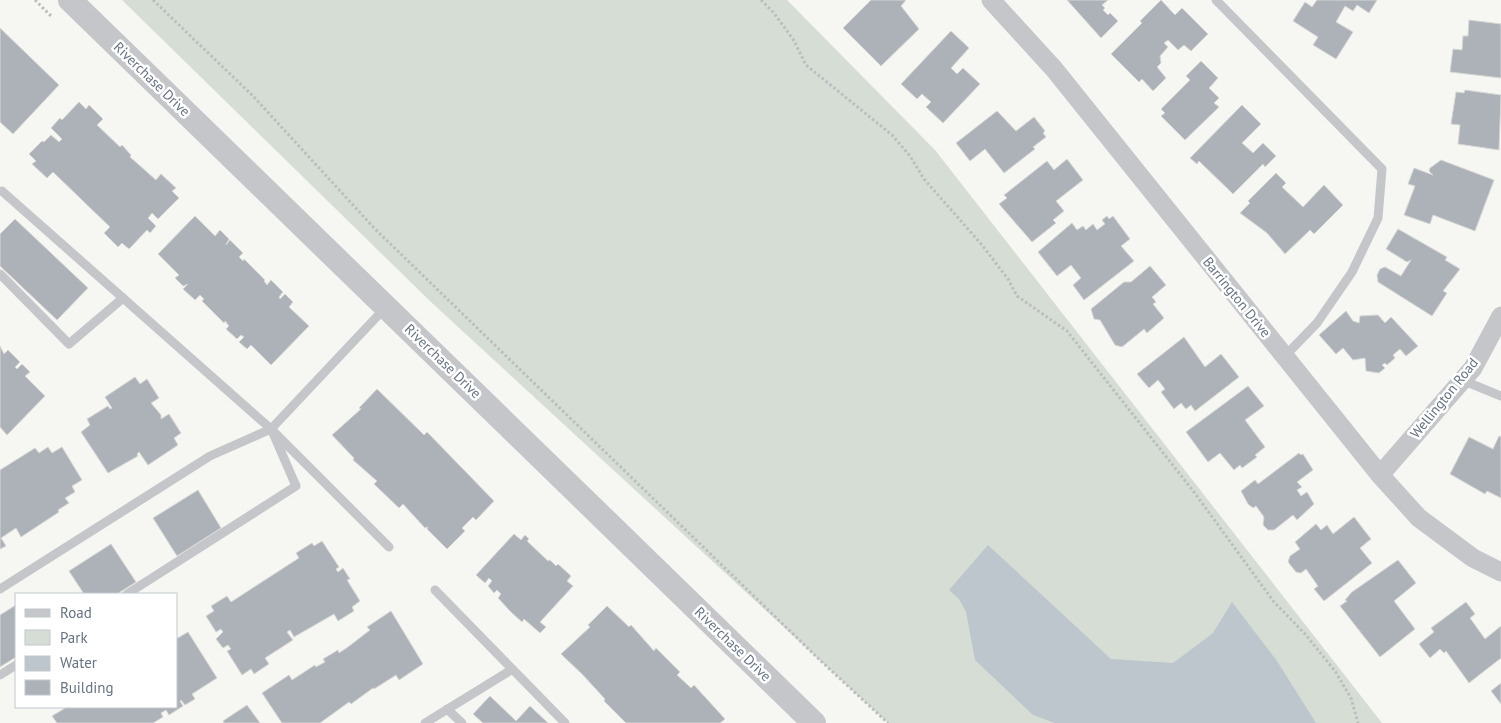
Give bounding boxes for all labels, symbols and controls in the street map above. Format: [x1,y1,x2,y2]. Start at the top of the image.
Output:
street label: Riverchase Drive [110,38,194,120]
street label: Barrington Drive [1199,253,1275,341]
street label: Riverchase Drive [401,320,485,402]
street label: Wellington Road [1406,354,1482,442]
legend [15,593,178,708]
text: Road [60,603,92,622]
street label: Riverchase Drive [691,603,775,685]
text: Park [60,628,88,647]
text: Water [60,653,97,672]
text: Building [60,678,114,697]

